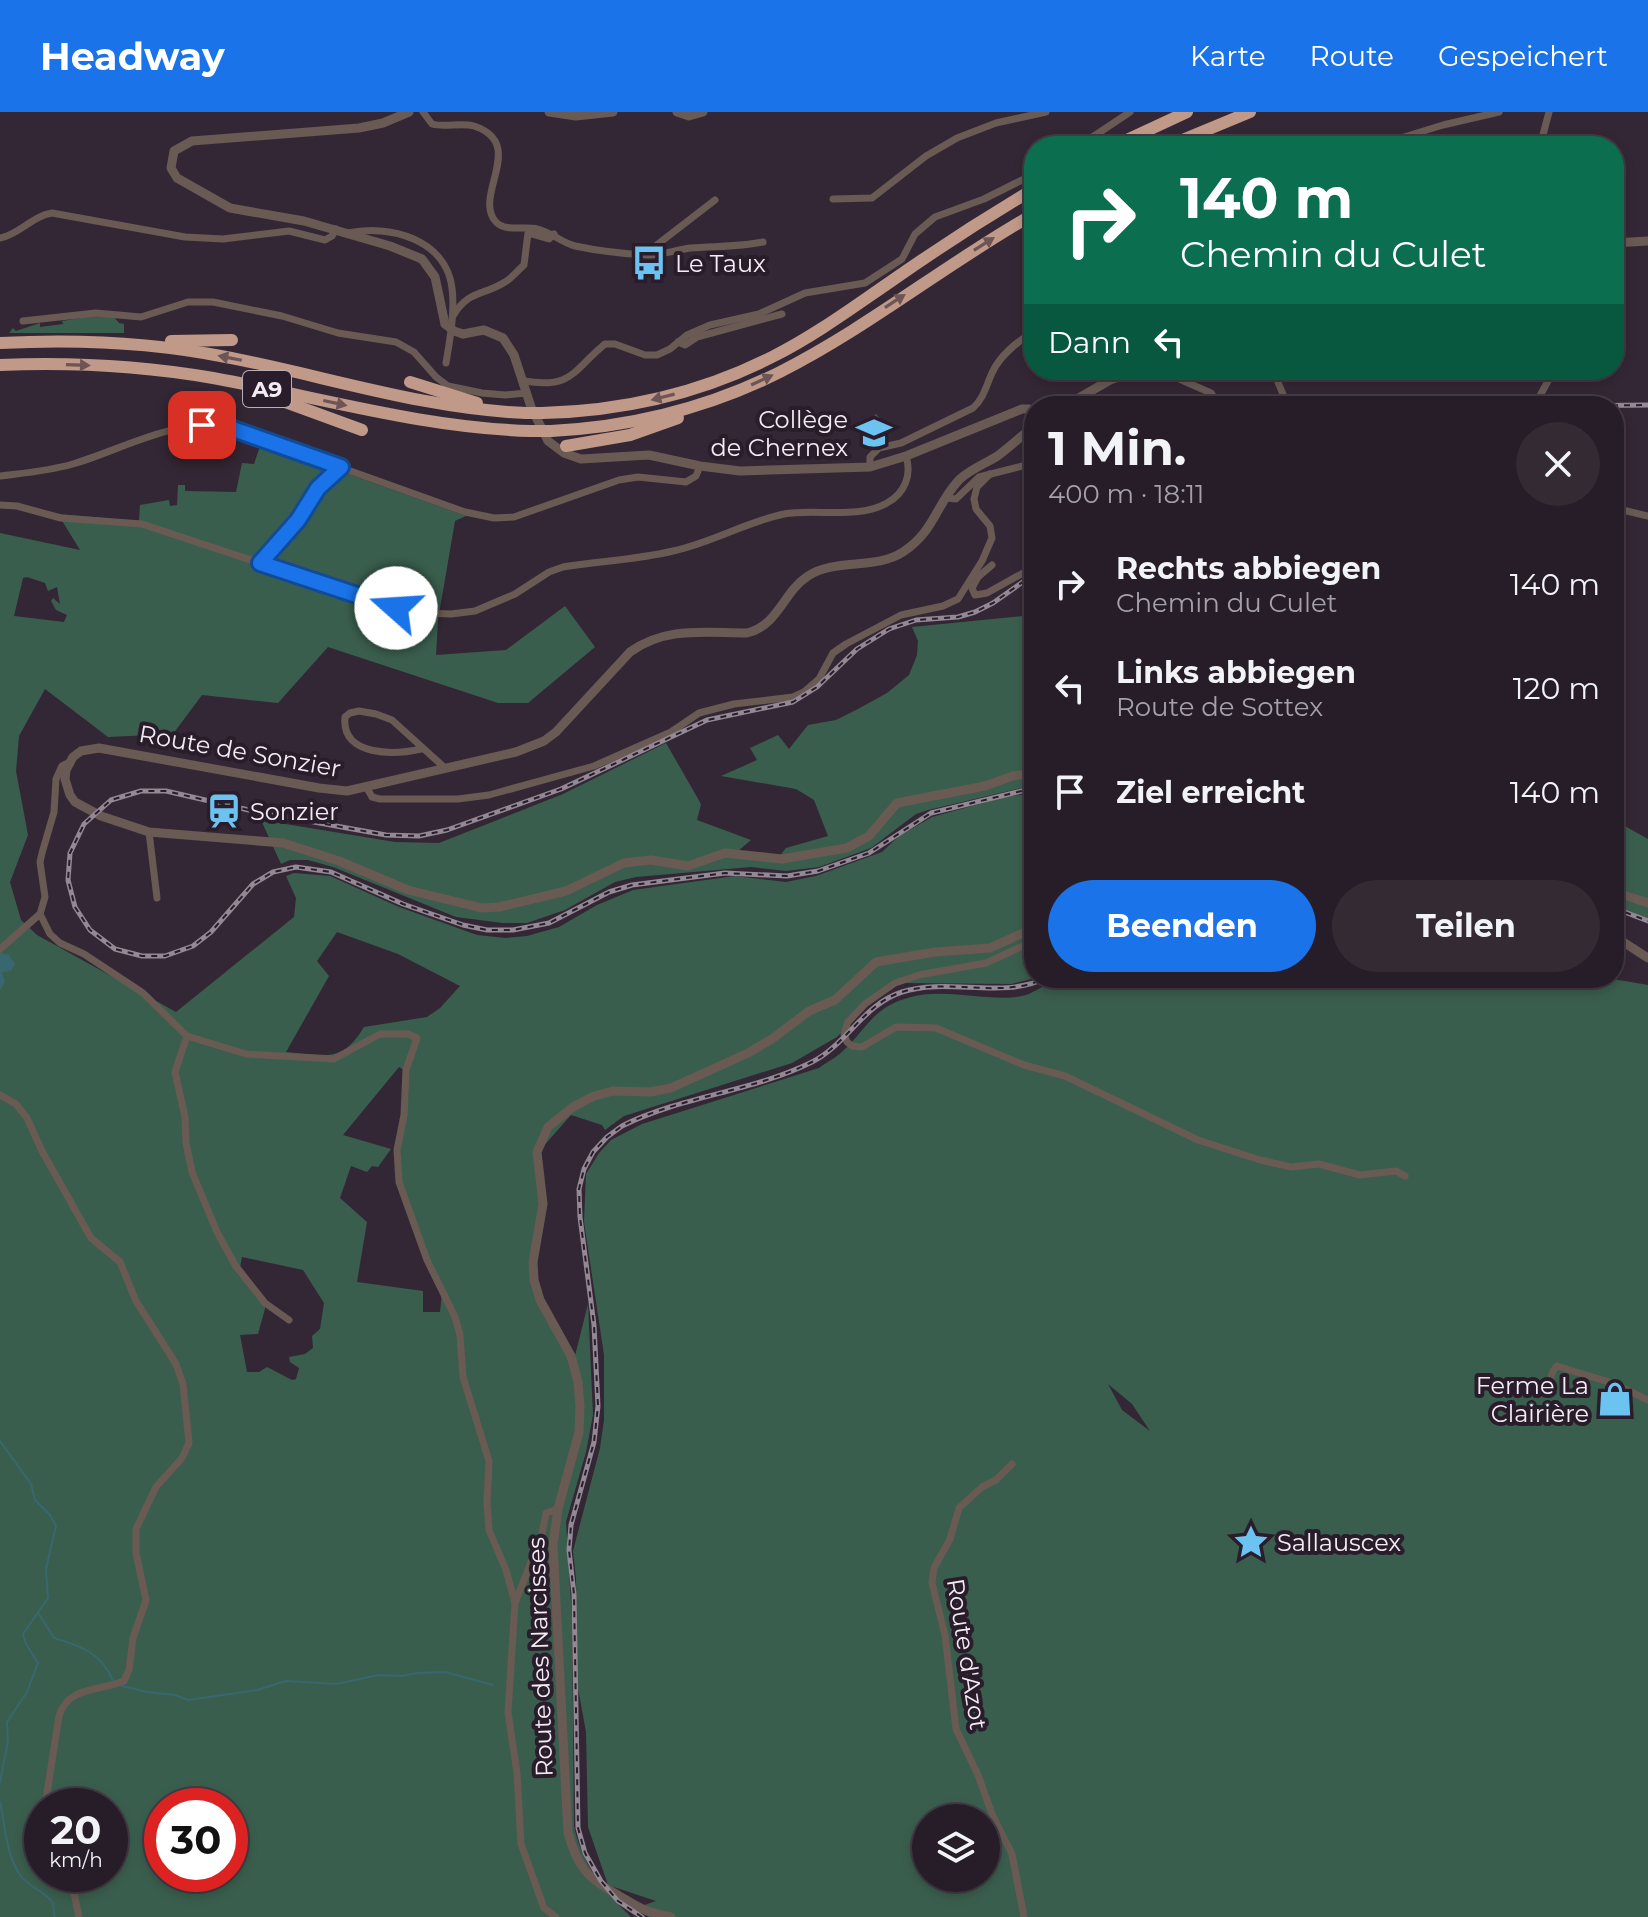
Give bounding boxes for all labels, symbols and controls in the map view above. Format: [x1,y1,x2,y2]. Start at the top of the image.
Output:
text: Headway [40,33,225,80]
text: Karte [1190,39,1266,73]
text: Route [1310,39,1394,73]
text: Gespeichert [1438,39,1608,73]
text: 140 m [1180,164,1353,232]
icon: right [1048,168,1152,272]
text: Chemin du Culet [1180,232,1486,276]
one-way arrow [973,237,995,251]
bus stop icon: Le Taux [630,244,668,282]
place label: Le Taux [675,249,766,278]
one-way arrow [885,294,906,309]
icon: left [1147,320,1191,364]
text: Dann [1048,324,1131,361]
one-way arrow [217,351,242,363]
one-way arrow [66,358,91,371]
road number: A9 [243,371,291,407]
one-way arrow [750,373,774,387]
pin [168,391,236,459]
one-way arrow [651,391,676,404]
one-way arrow [322,397,347,410]
icon: arrive [180,403,224,447]
place label: Collège de Chernex [711,405,848,462]
school or university icon: Collège de Chernex [855,414,893,452]
text: 1 Min. [1048,419,1186,477]
button: close [1516,422,1600,506]
text: 400 m · 18:11 [1048,478,1204,510]
text: Rechts abbiegen [1116,550,1381,587]
icon: right [1048,562,1092,606]
position arrow [354,566,438,650]
text: 140 m [1510,566,1600,603]
text: Chemin du Culet [1116,587,1337,619]
text: Links abbiegen [1116,654,1356,691]
icon: left [1048,666,1092,710]
text: 120 m [1513,670,1600,707]
text: Route de Sottex [1116,691,1323,723]
street label: Route de Sonzier [137,719,343,783]
icon: arrive [1048,770,1092,814]
text: Ziel erreicht [1116,774,1305,811]
text: 140 m [1510,774,1600,811]
station icon: Sonzier [205,792,243,830]
place label: Sonzier [250,797,339,826]
button: Beenden [1048,880,1316,972]
button: Teilen [1332,880,1600,972]
place label: Ferme La Clairière [1476,1371,1589,1428]
shop icon: Ferme La Clairière [1596,1380,1634,1418]
place icon: Sallauscex [1232,1523,1270,1561]
place label: Sallauscex [1277,1528,1401,1557]
street label: Route des Narcisses [521,1537,559,1777]
street label: Route d'Azot [941,1576,993,1732]
speed limit sign: 30 [144,1788,248,1892]
map controls [912,1804,1000,1892]
button: layers [912,1804,1000,1892]
text: 20 [51,1805,101,1854]
text: km/h [49,1848,103,1872]

